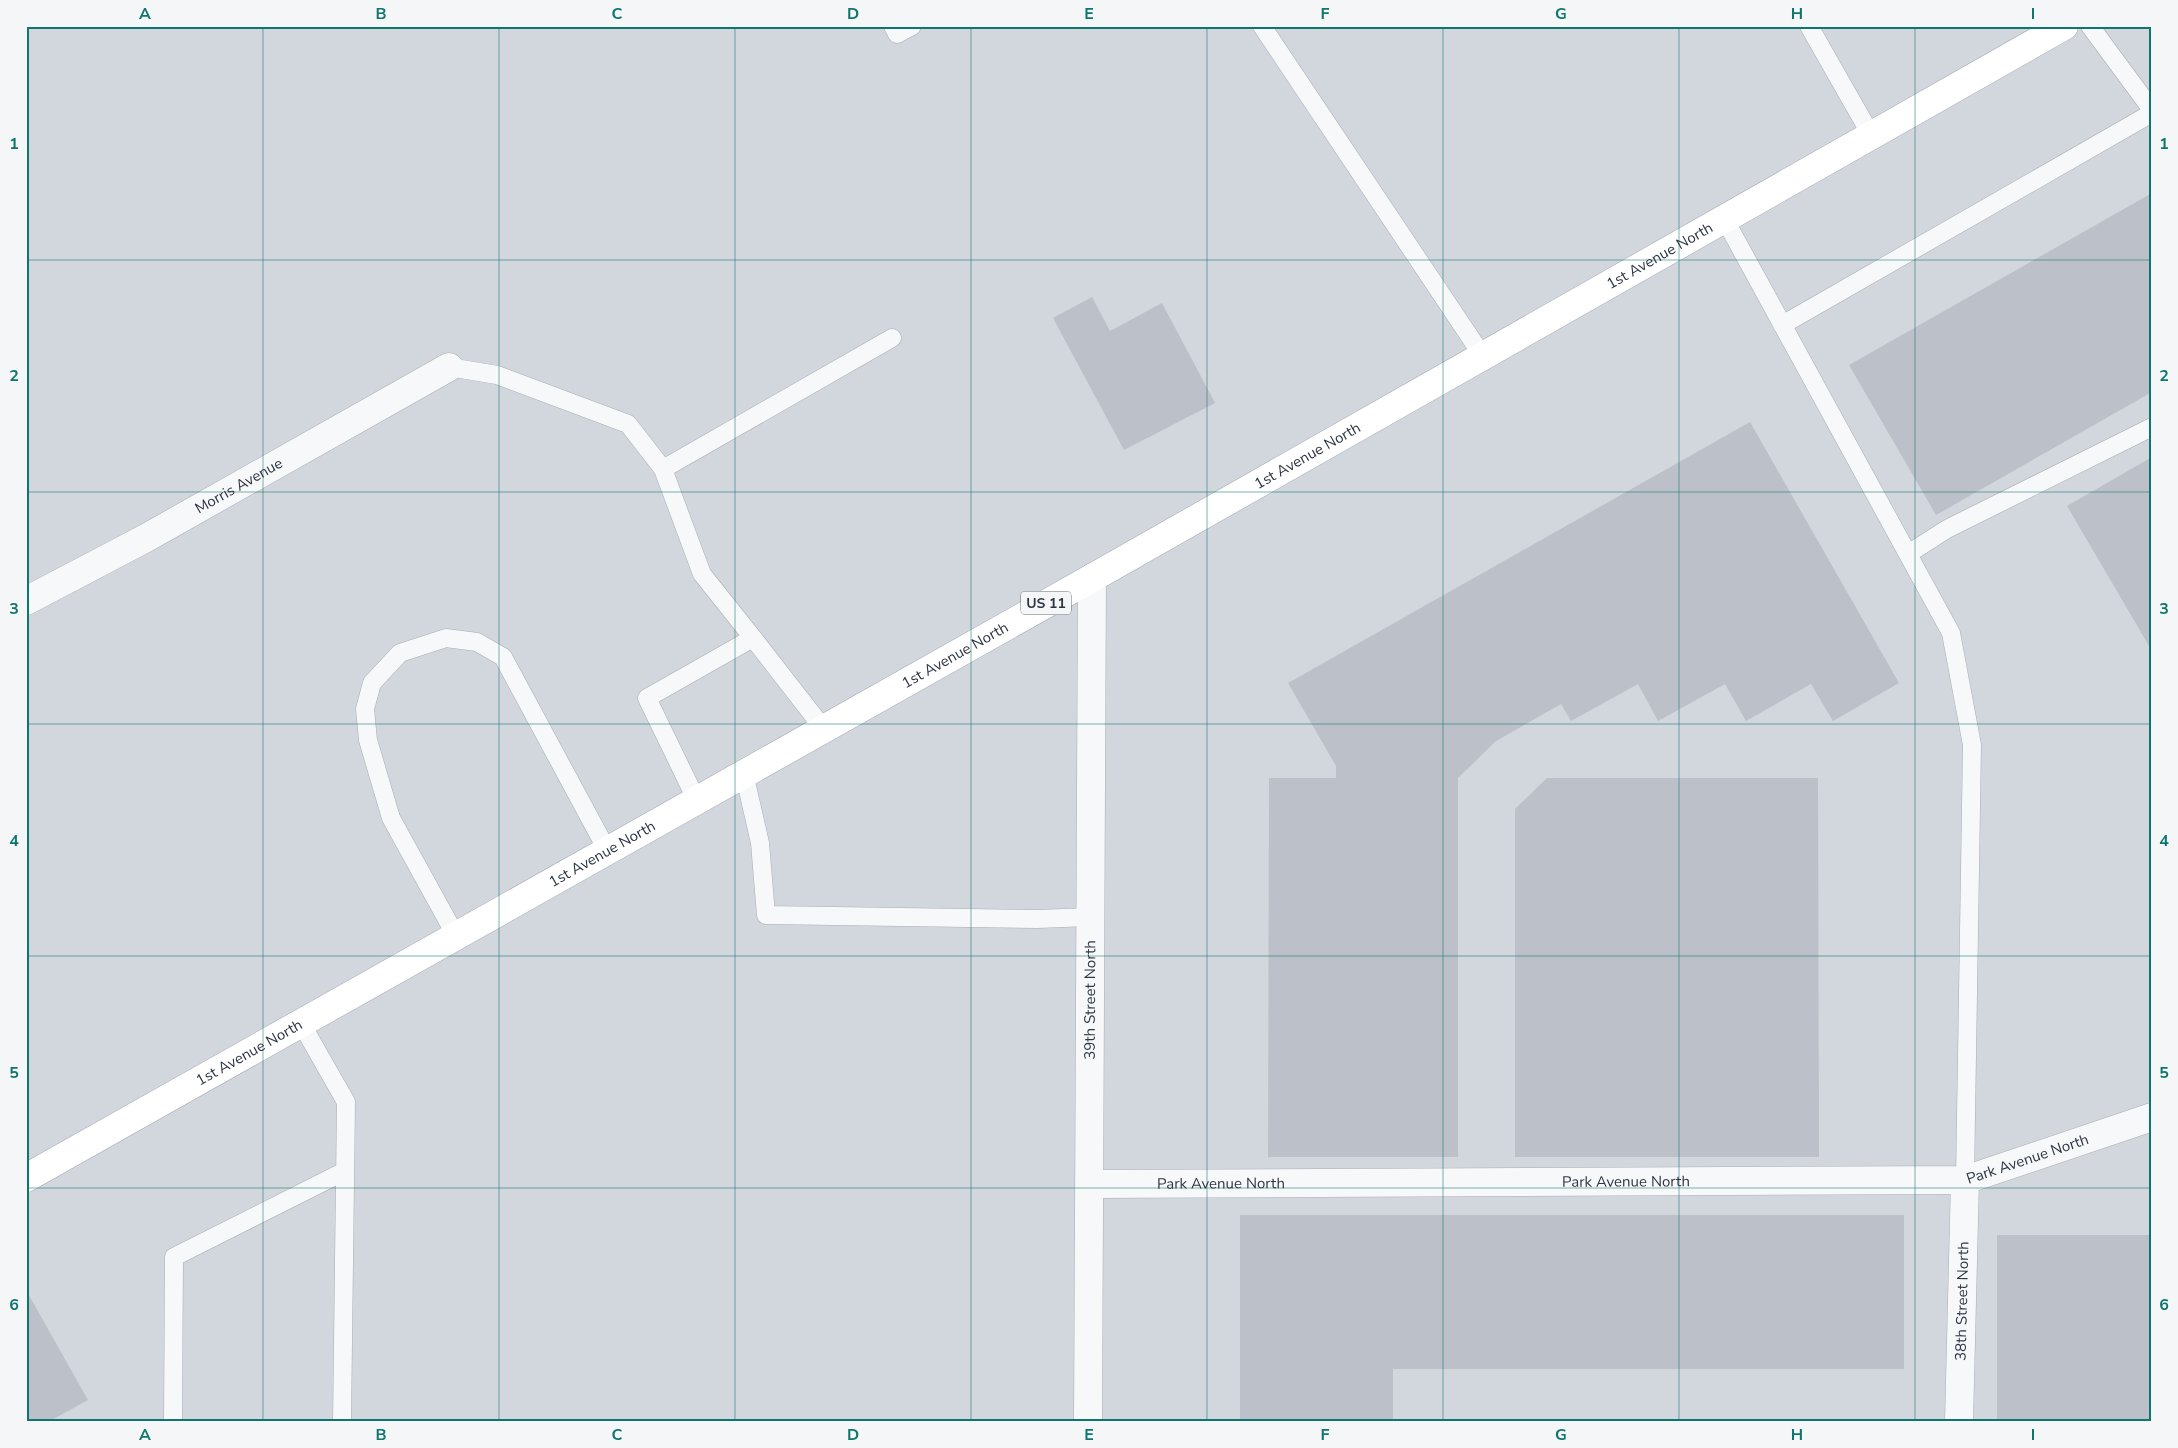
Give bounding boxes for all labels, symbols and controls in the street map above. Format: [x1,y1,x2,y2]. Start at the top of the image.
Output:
text: A [139,3,151,25]
text: B [375,3,387,25]
text: C [612,3,623,25]
text: D [847,3,859,25]
text: E [1084,3,1094,25]
text: F [1321,3,1330,25]
text: G [1555,3,1567,25]
text: H [1791,3,1803,25]
text: I [2031,3,2035,25]
text: 1 [9,133,19,155]
text: 1 [2159,133,2169,155]
street label: 1st Avenue North [1603,218,1716,294]
text: 2 [9,365,19,387]
text: 2 [2159,365,2169,387]
street label: 1st Avenue North [1251,418,1364,494]
street label: Morris Avenue [191,453,286,518]
road number: US 11 [1021,592,1071,614]
text: 3 [9,598,19,620]
text: 3 [2159,598,2169,620]
street label: 1st Avenue North [898,617,1012,693]
street label: 1st Avenue North [545,816,659,892]
text: 4 [9,830,19,852]
text: 4 [2159,830,2169,852]
street label: 39th Street North [1080,940,1100,1060]
street label: 1st Avenue North [192,1014,306,1090]
text: 5 [9,1062,19,1084]
text: 5 [2159,1062,2169,1084]
street label: Park Avenue North [1964,1129,2091,1189]
street label: Park Avenue North [1562,1171,1690,1192]
street label: Park Avenue North [1157,1173,1285,1194]
street label: 38th Street North [1951,1241,1973,1361]
text: 6 [9,1294,19,1316]
text: 6 [2159,1294,2169,1316]
text: A [139,1424,151,1446]
text: B [375,1424,387,1446]
text: C [612,1424,623,1446]
text: D [847,1424,859,1446]
text: E [1084,1424,1094,1446]
text: F [1321,1424,1330,1446]
text: G [1555,1424,1567,1446]
text: H [1791,1424,1803,1446]
text: I [2031,1424,2035,1446]

